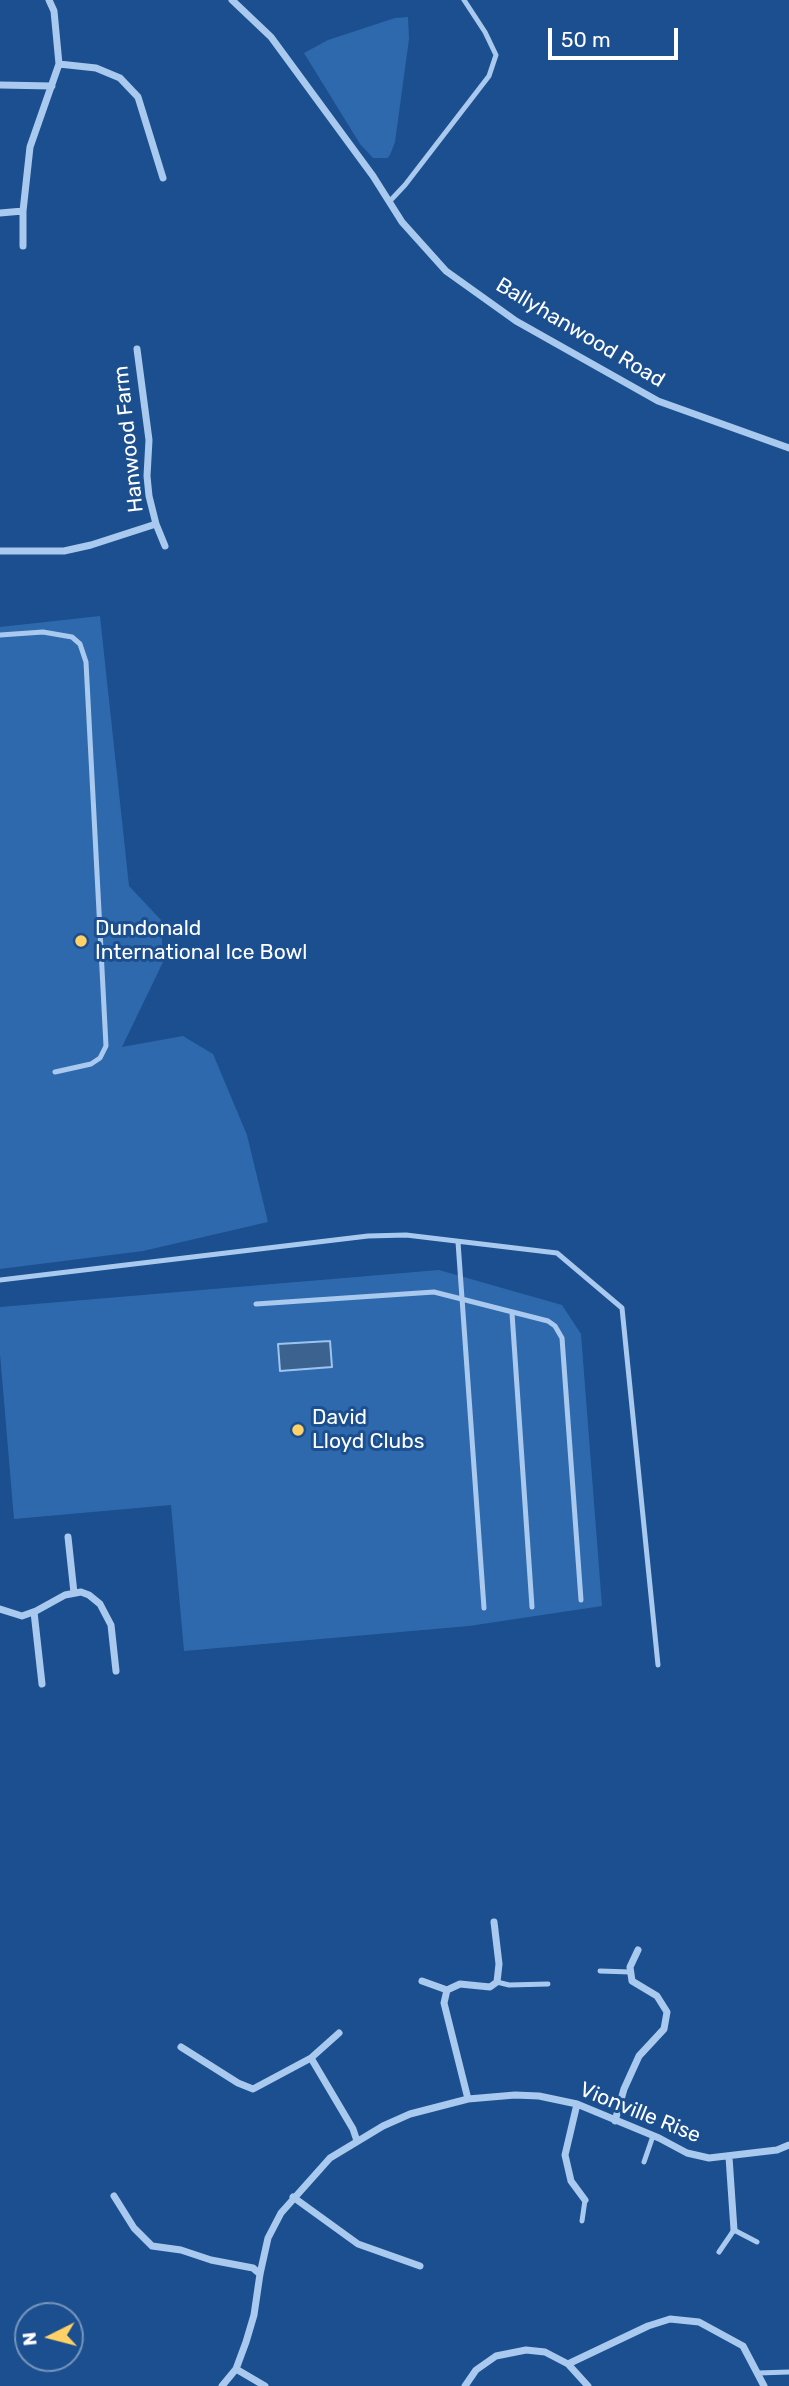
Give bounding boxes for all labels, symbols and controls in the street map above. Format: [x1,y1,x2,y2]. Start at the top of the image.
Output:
scale bar [551,14,680,58]
text: 50 m [561,27,611,52]
street label: Ballyhanwood Road [491,273,669,393]
street label: Hanwood Farm [109,364,149,514]
place label: Dundonald International Ice Bowl [95,916,307,966]
marker: Dundonald International Ice Bowl [73,933,89,949]
place label: David Lloyd Clubs [312,1405,424,1455]
marker: David Lloyd Clubs [290,1422,306,1438]
street label: Vionville Rise [576,2077,704,2149]
north arrow [14,2302,84,2372]
text: N [17,2331,42,2347]

